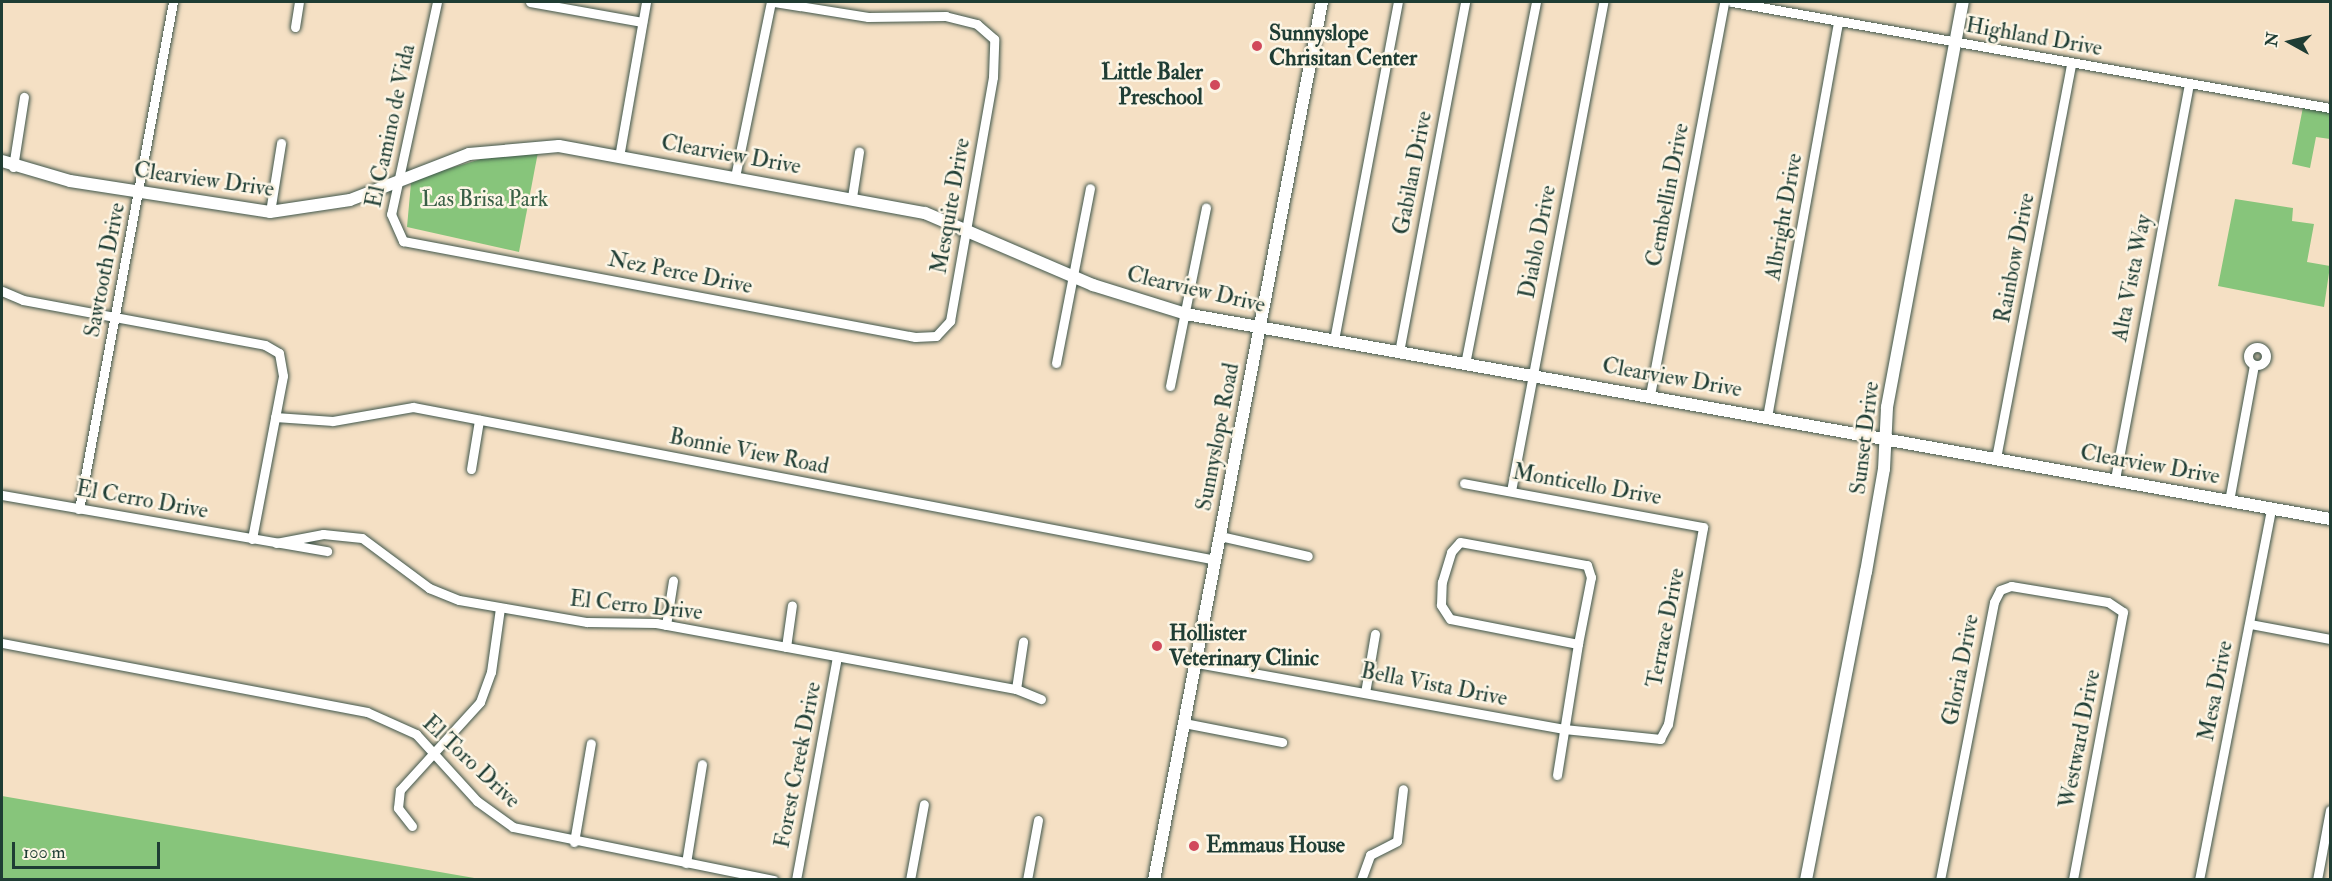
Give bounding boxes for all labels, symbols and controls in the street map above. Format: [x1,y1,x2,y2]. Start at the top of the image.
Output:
street label: Highland Drive [1964,12,2104,62]
north arrow [2260,12,2320,72]
place label: Sunnyslope Chrisitan Center [1269,20,1417,72]
text: N [2261,31,2283,48]
marker: Sunnyslope Chrisitan Center [1250,39,1264,53]
street label: El Camino de Vida [361,42,421,210]
place label: Little Baler Preschool [1101,59,1203,110]
marker: Little Baler Preschool [1208,78,1222,92]
street label: Gabilan Drive [1388,109,1438,237]
street label: Cembellin Drive [1641,121,1695,269]
street label: Clearview Drive [659,130,803,180]
street label: Mesquite Drive [926,136,976,276]
street label: Albright Drive [1760,151,1808,283]
street label: Clearview Drive [132,157,276,203]
street label: Diablo Drive [1514,183,1562,301]
park label: Las Brisa Park [422,187,548,213]
street label: Rainbow Drive [1989,191,2041,325]
street label: Sawtooth Drive [79,200,131,340]
street label: Alta Vista Way [2107,212,2157,344]
street label: Nez Perce Drive [606,246,754,300]
street label: Clearview Drive [1124,261,1268,319]
street label: Clearview Drive [1600,353,1744,403]
street label: Sunnyslope Road [1191,361,1245,513]
street label: Sunset Drive [1845,380,1885,496]
street label: Bonnie View Road [667,424,831,480]
street label: Clearview Drive [2078,440,2222,490]
street label: Monticello Drive [1511,459,1663,511]
street label: El Cerro Drive [74,475,210,525]
street label: Terrace Drive [1641,566,1691,690]
street label: El Cerro Drive [568,586,704,626]
street label: Gloria Drive [1937,612,1985,728]
place label: Hollister Veterinary Clinic [1169,620,1319,672]
marker: Hollister Veterinary Clinic [1150,639,1164,653]
street label: Mesa Drive [2193,639,2239,743]
street label: Bella Vista Drive [1359,658,1509,712]
street label: Westward Drive [2054,667,2106,811]
street label: Forest Creek Drive [769,680,827,850]
street label: El Toro Drive [417,710,525,814]
scale bar [15,830,164,868]
place label: Emmaus House [1206,833,1345,859]
marker: Emmaus House [1187,839,1201,853]
text: 100 m [23,841,66,864]

